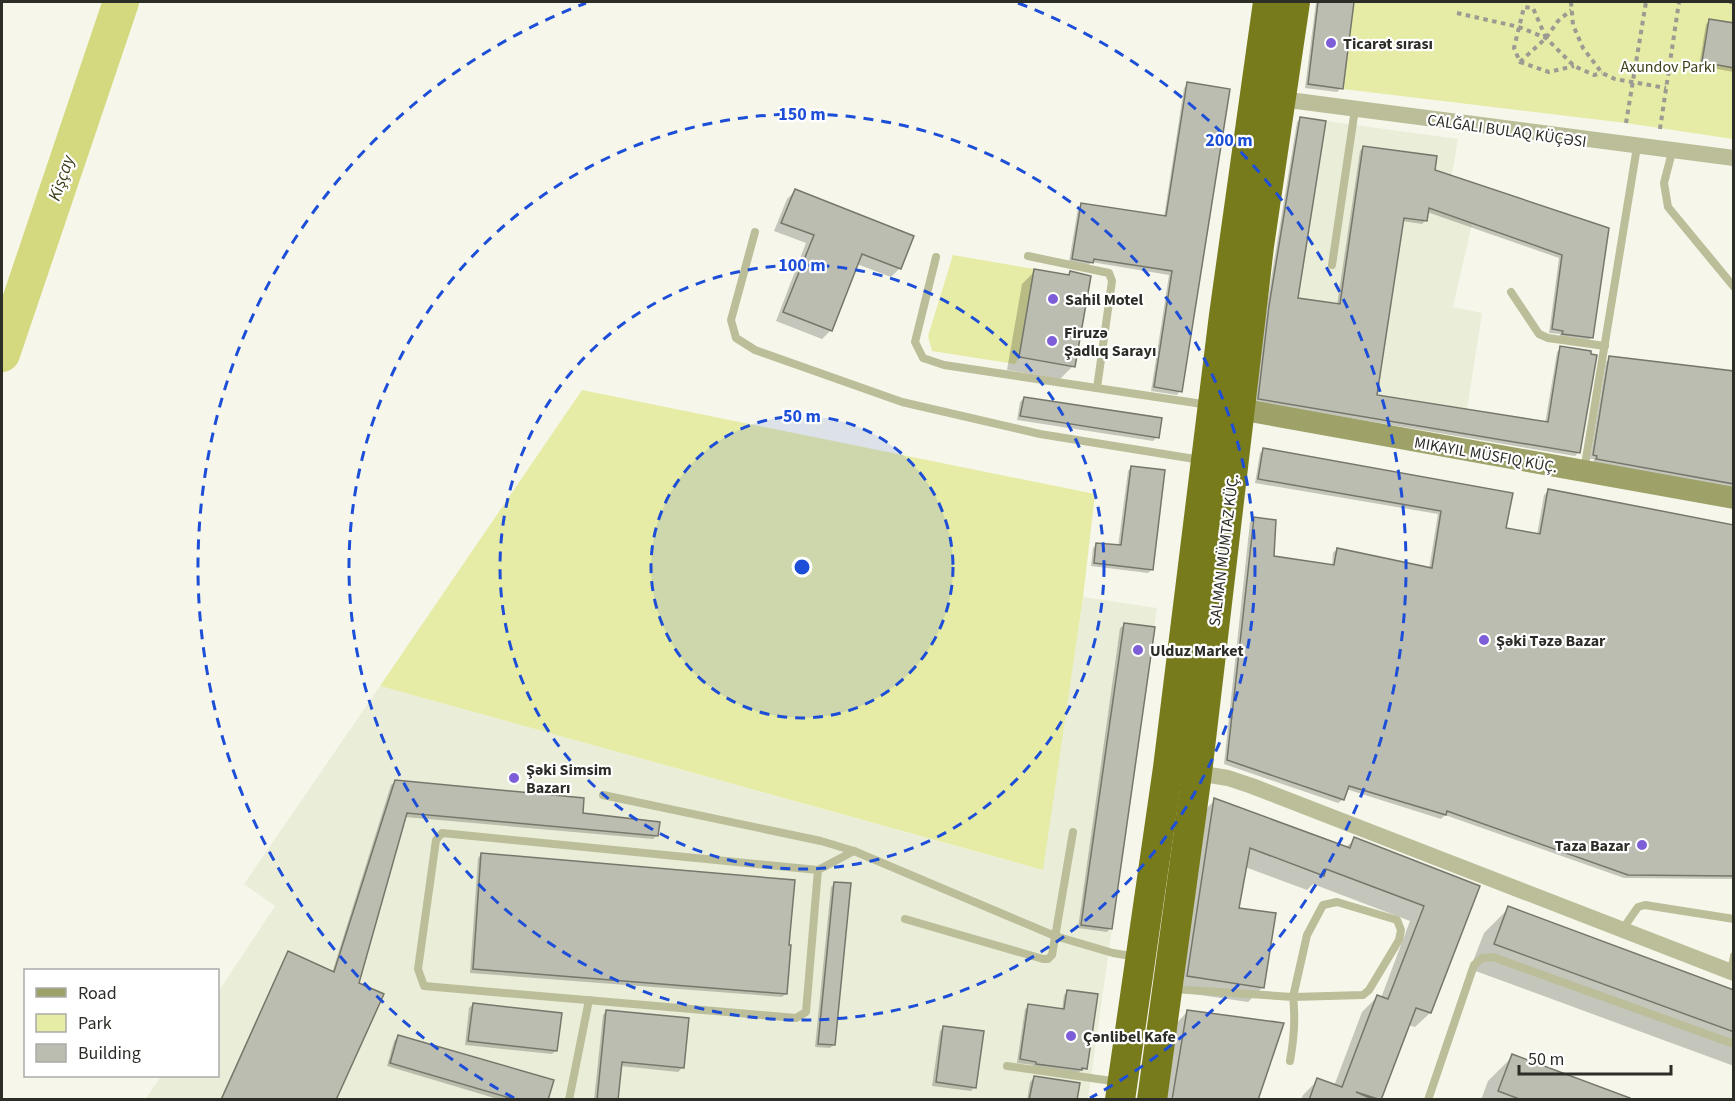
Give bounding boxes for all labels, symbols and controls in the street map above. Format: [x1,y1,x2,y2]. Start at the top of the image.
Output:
place label: Ticarət sırası [1343,33,1433,55]
marker: Ticarət sırası [1324,36,1338,50]
park label: Axundov Parkı [1620,56,1716,78]
text: 150 m [778,102,826,127]
street label: CALĞALI BULAQ KÜÇƏSI [1426,109,1588,153]
text: 200 m [1205,128,1253,153]
water label: Kişçay [42,151,81,204]
text: 100 m [778,253,826,278]
place label: Sahil Motel [1065,289,1143,311]
marker: Sahil Motel [1046,292,1060,306]
place label: Firuzə Şadlıq Sarayı [1064,322,1156,362]
marker: Firuzə Şadlıq Sarayı [1045,334,1059,348]
text: 50 m [783,404,821,429]
street label: MIKAYIL MÜSFIQ KÜÇ. [1413,432,1559,478]
street label: SALMAN MÜMTAZ KÜÇ. [1204,473,1244,628]
centre of rings [792,557,812,577]
place label: Şəki Təzə Bazar [1496,630,1606,652]
marker: Şəki Təzə Bazar [1477,633,1491,647]
place label: Ulduz Market [1150,640,1244,662]
marker: Ulduz Market [1131,643,1145,657]
place label: Şəki Simsim Bazarı [526,759,612,799]
marker: Şəki Simsim Bazarı [507,771,521,785]
place label: Taza Bazar [1555,835,1631,857]
marker: Taza Bazar [1635,838,1649,852]
legend [24,969,219,1077]
text: Road [78,981,117,1006]
text: Park [78,1011,112,1036]
place label: Çənlibel Kafe [1083,1026,1176,1048]
marker: Çənlibel Kafe [1064,1029,1078,1043]
scale bar [1519,1038,1670,1076]
text: Building [78,1041,141,1066]
text: 50 m [1528,1047,1564,1072]

